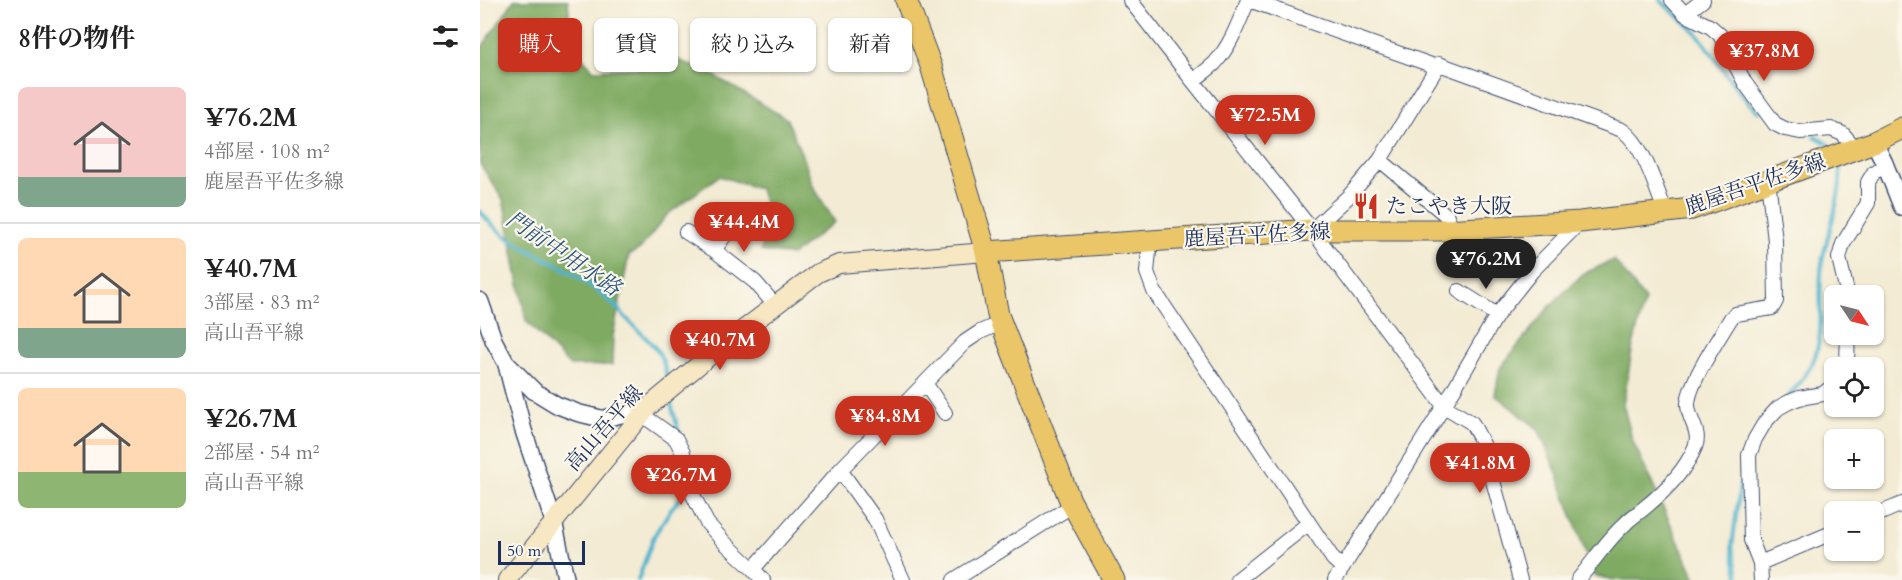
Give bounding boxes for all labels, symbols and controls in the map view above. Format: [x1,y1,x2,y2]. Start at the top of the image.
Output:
chip: 購入 [498,18,582,72]
chip: 賃貸 [594,18,678,72]
chip: 絞り込み [690,18,816,72]
chip: 新着 [828,18,912,72]
icon: filters [429,20,462,53]
text: 8件の物件 [18,21,135,56]
pin: ¥37.8M [1715,31,1813,82]
text: ¥37.8M [1728,37,1800,64]
pin: ¥72.5M [1216,95,1314,146]
text: ¥76.2M [204,100,297,135]
text: ¥72.5M [1229,101,1301,128]
icon: home [66,111,138,183]
text: 4部屋 · 108 m² [204,138,330,165]
street label: 鹿屋吾平佐多線 [1681,147,1829,222]
text: 鹿屋吾平佐多線 [204,168,344,195]
restaurant icon: たこやき大阪 [1351,191,1381,221]
place label: たこやき大阪 [1386,192,1512,221]
pin: ¥44.4M [695,202,793,253]
water label: 門前中用水路 [500,204,628,304]
text: ¥44.4M [708,208,780,235]
street label: 鹿屋吾平佐多線 [1183,217,1331,254]
pin: ¥76.2M [1437,239,1535,290]
text: ¥76.2M [1450,245,1522,272]
text: ¥40.7M [204,251,297,286]
icon: home [66,262,138,334]
north arrow [1824,285,1884,345]
map controls [1824,285,1884,561]
text: 3部屋 · 83 m² [204,289,320,316]
text: 高山吾平線 [204,319,304,346]
pin: ¥40.7M [671,320,769,371]
text: ¥40.7M [684,326,756,353]
button: locate [1824,357,1884,417]
street label: 高山吾平線 [559,379,650,477]
pin: ¥84.8M [836,396,934,447]
text: ¥26.7M [204,401,297,436]
text: ¥84.8M [849,402,921,429]
icon: home [66,412,138,484]
button: + [1824,429,1884,489]
text: 2部屋 · 54 m² [204,439,320,466]
pin: ¥41.8M [1431,443,1529,494]
text: ¥41.8M [1444,449,1516,476]
pin: ¥26.7M [632,455,730,506]
text: ¥26.7M [645,461,717,488]
text: 高山吾平線 [204,469,304,496]
button: − [1824,501,1884,561]
scale bar [498,538,585,566]
text: 50 m [507,540,541,562]

